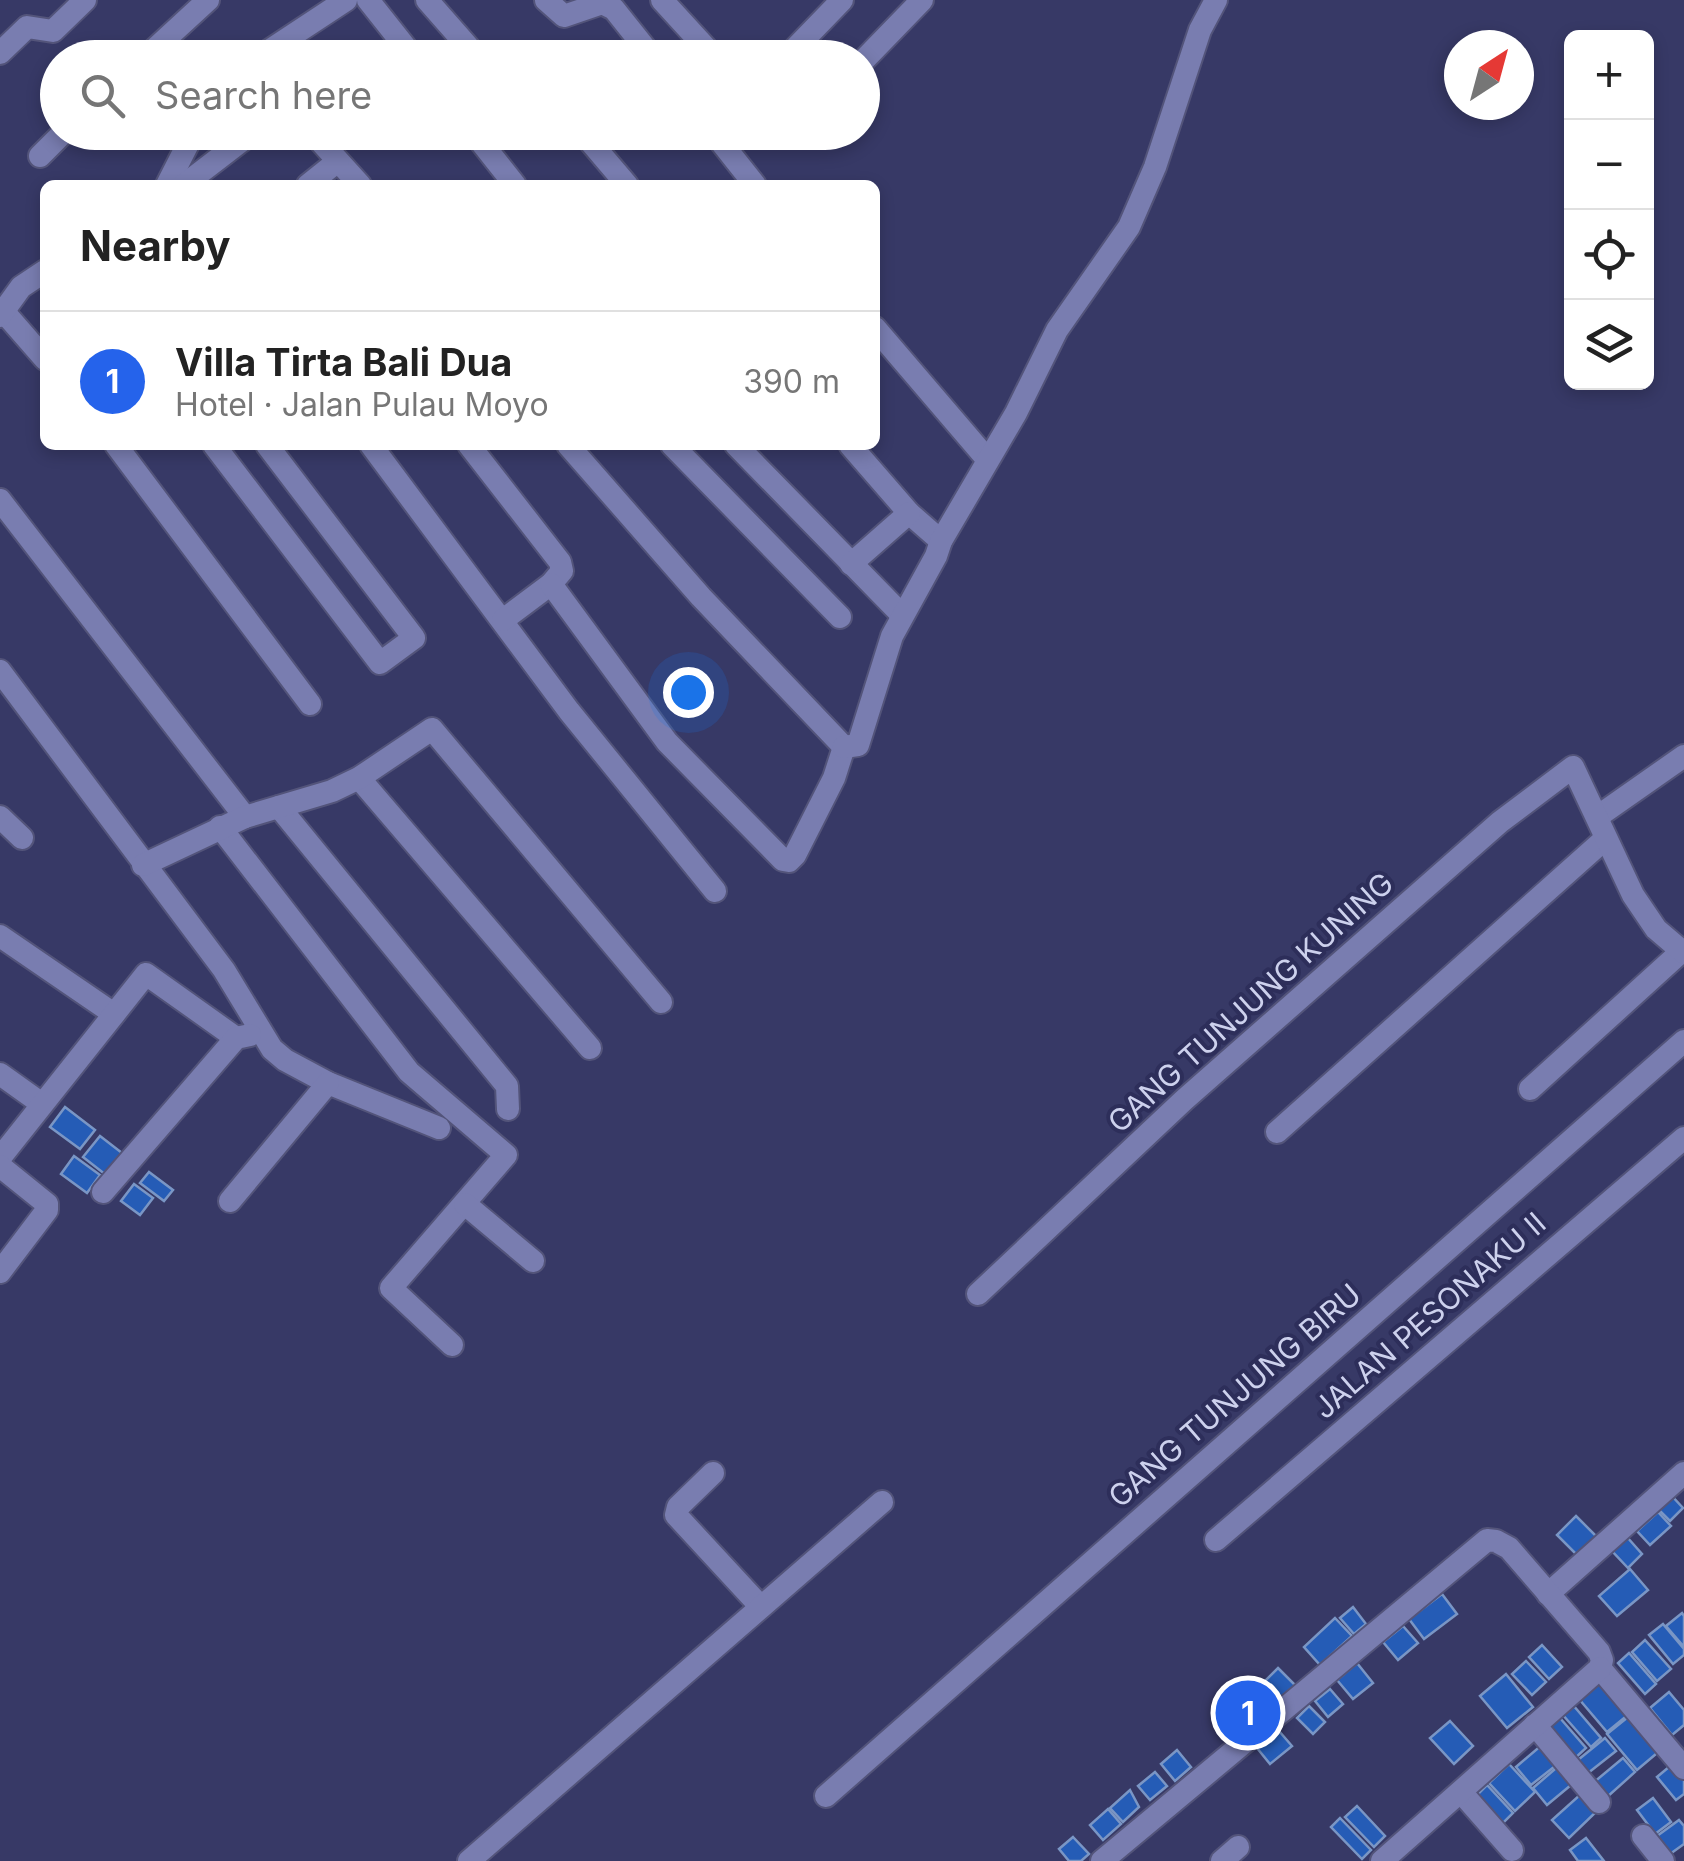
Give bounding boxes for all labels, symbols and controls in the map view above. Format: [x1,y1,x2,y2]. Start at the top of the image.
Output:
north arrow [1444,30,1534,120]
map controls [1564,30,1654,390]
button: + [1564,30,1654,120]
search box [40,40,880,150]
icon: search [75,68,130,123]
text: Search here [155,72,372,118]
button: − [1564,120,1654,210]
button: locate [1564,210,1654,300]
text: Nearby [80,220,231,271]
button: layers [1564,300,1654,390]
text: Villa Tirta Bali Dua [175,339,512,385]
text: 1 [106,362,119,401]
text: 390 m [743,362,840,401]
text: Hotel · Jalan Pulau Moyo [175,385,549,424]
your location [663,667,714,718]
street label: GANG TUNJUNG KUNING [1100,865,1400,1140]
street label: JALAN PESONAKU II [1306,1205,1553,1426]
street label: GANG TUNJUNG BIRU [1101,1276,1368,1515]
pin: 1 [1216,1676,1280,1750]

